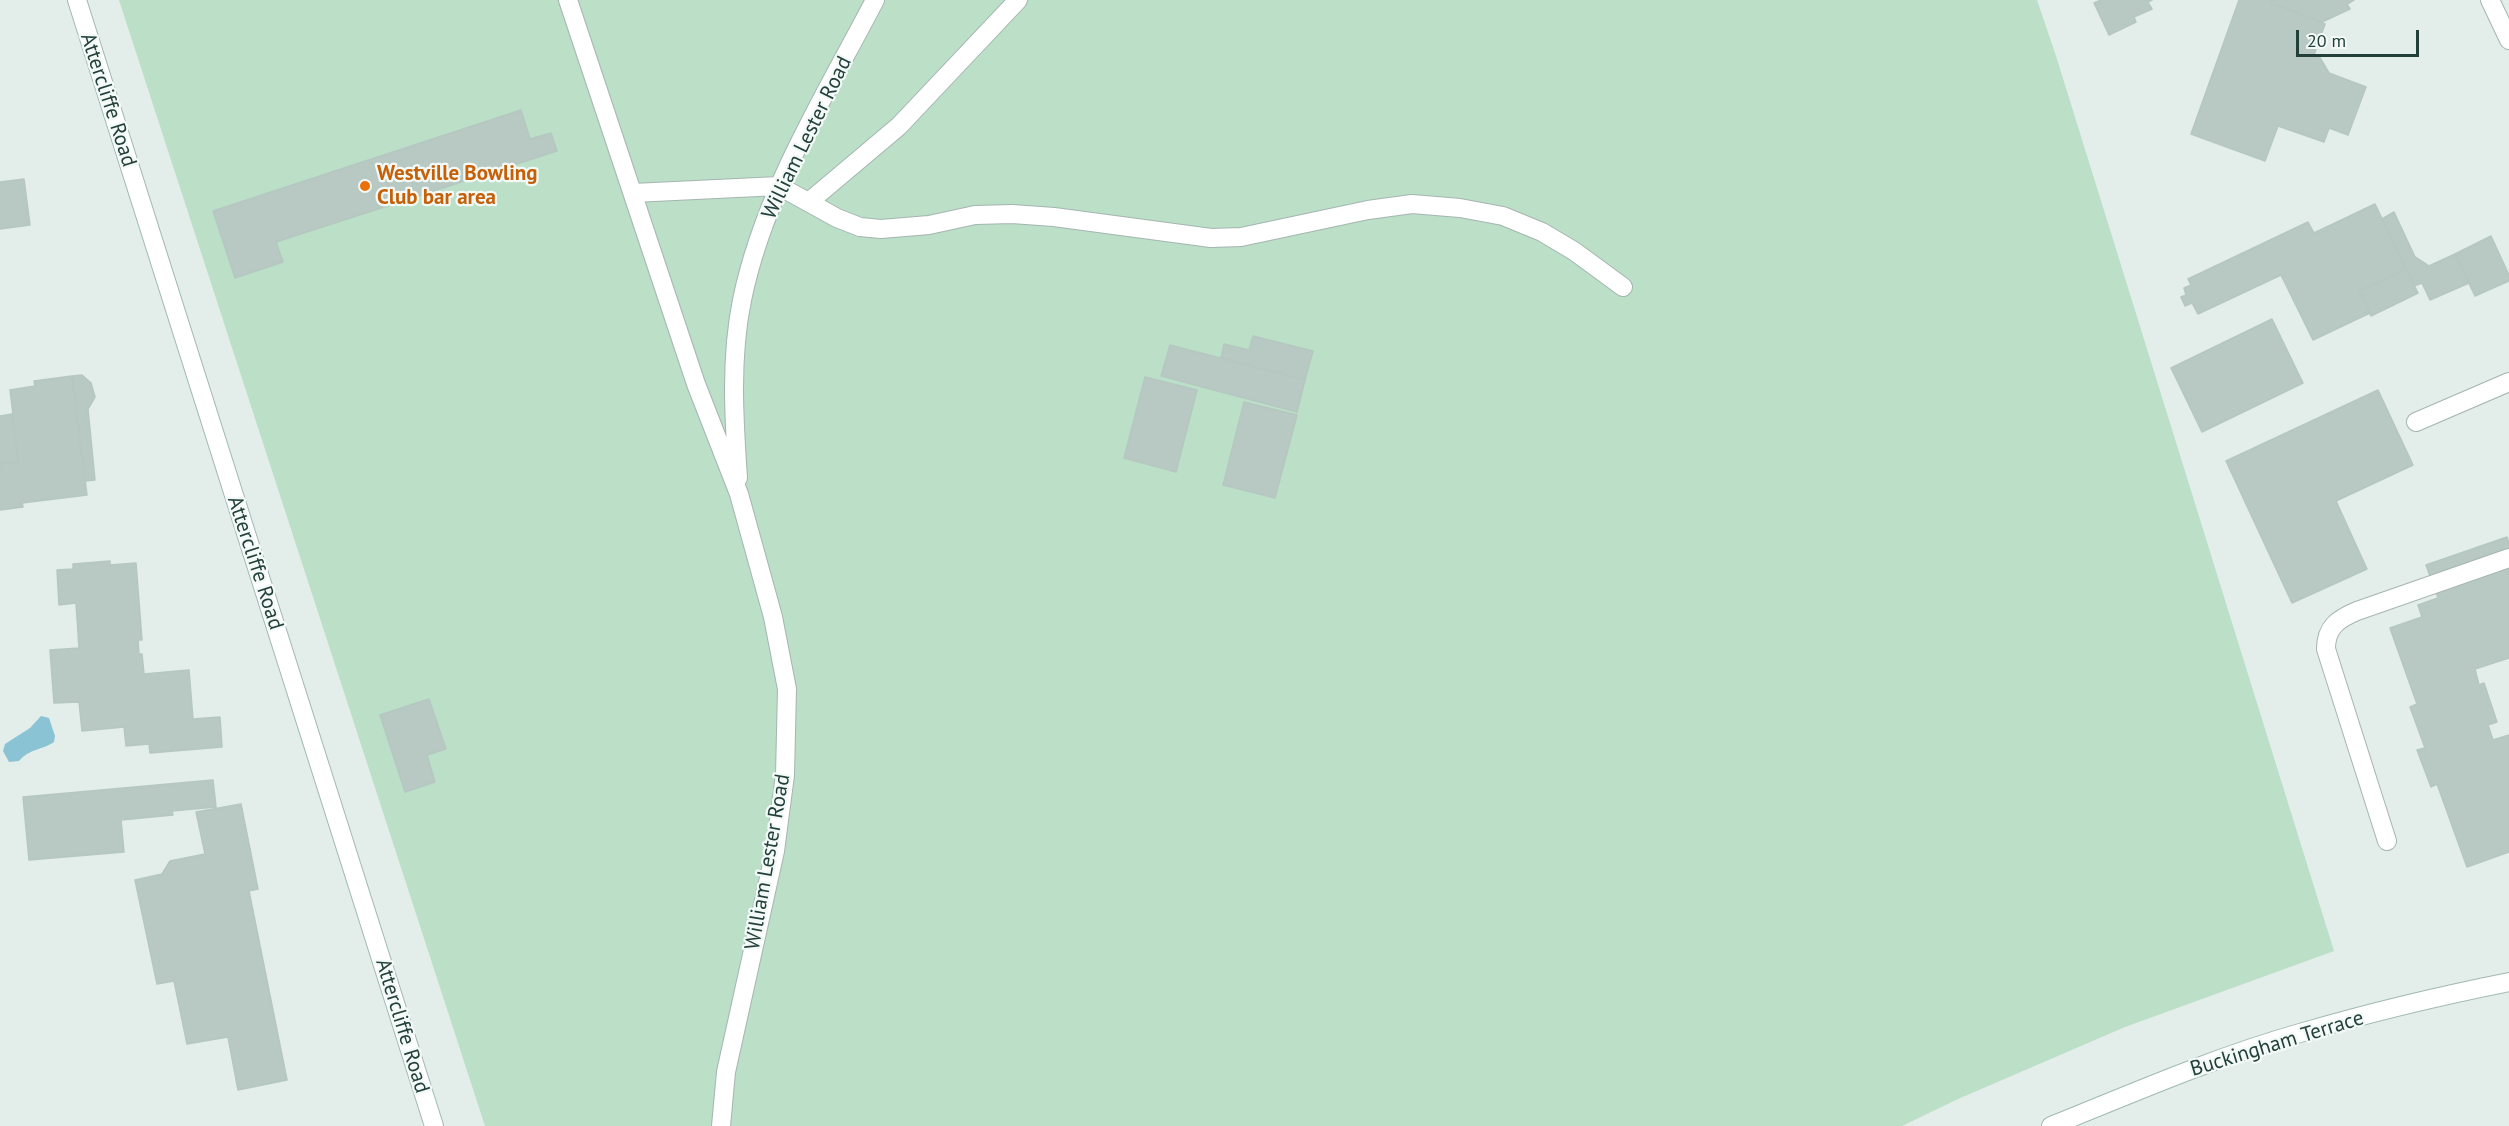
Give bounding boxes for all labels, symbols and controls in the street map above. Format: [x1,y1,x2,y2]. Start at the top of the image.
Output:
scale bar [2299,18,2422,56]
text: 20 m [2307,29,2346,52]
street label: Attercliffe Road [75,30,141,170]
street label: William Lester Road [757,53,857,223]
place label: Westville Bowling Club bar area [377,161,538,211]
marker: Westville Bowling Club bar area [358,179,372,193]
street label: Attercliffe Road [222,493,288,633]
street label: William Lester Road [740,772,796,952]
street label: Attercliffe Road [370,956,434,1096]
street label: Buckingham Terrace [2187,1006,2367,1082]

